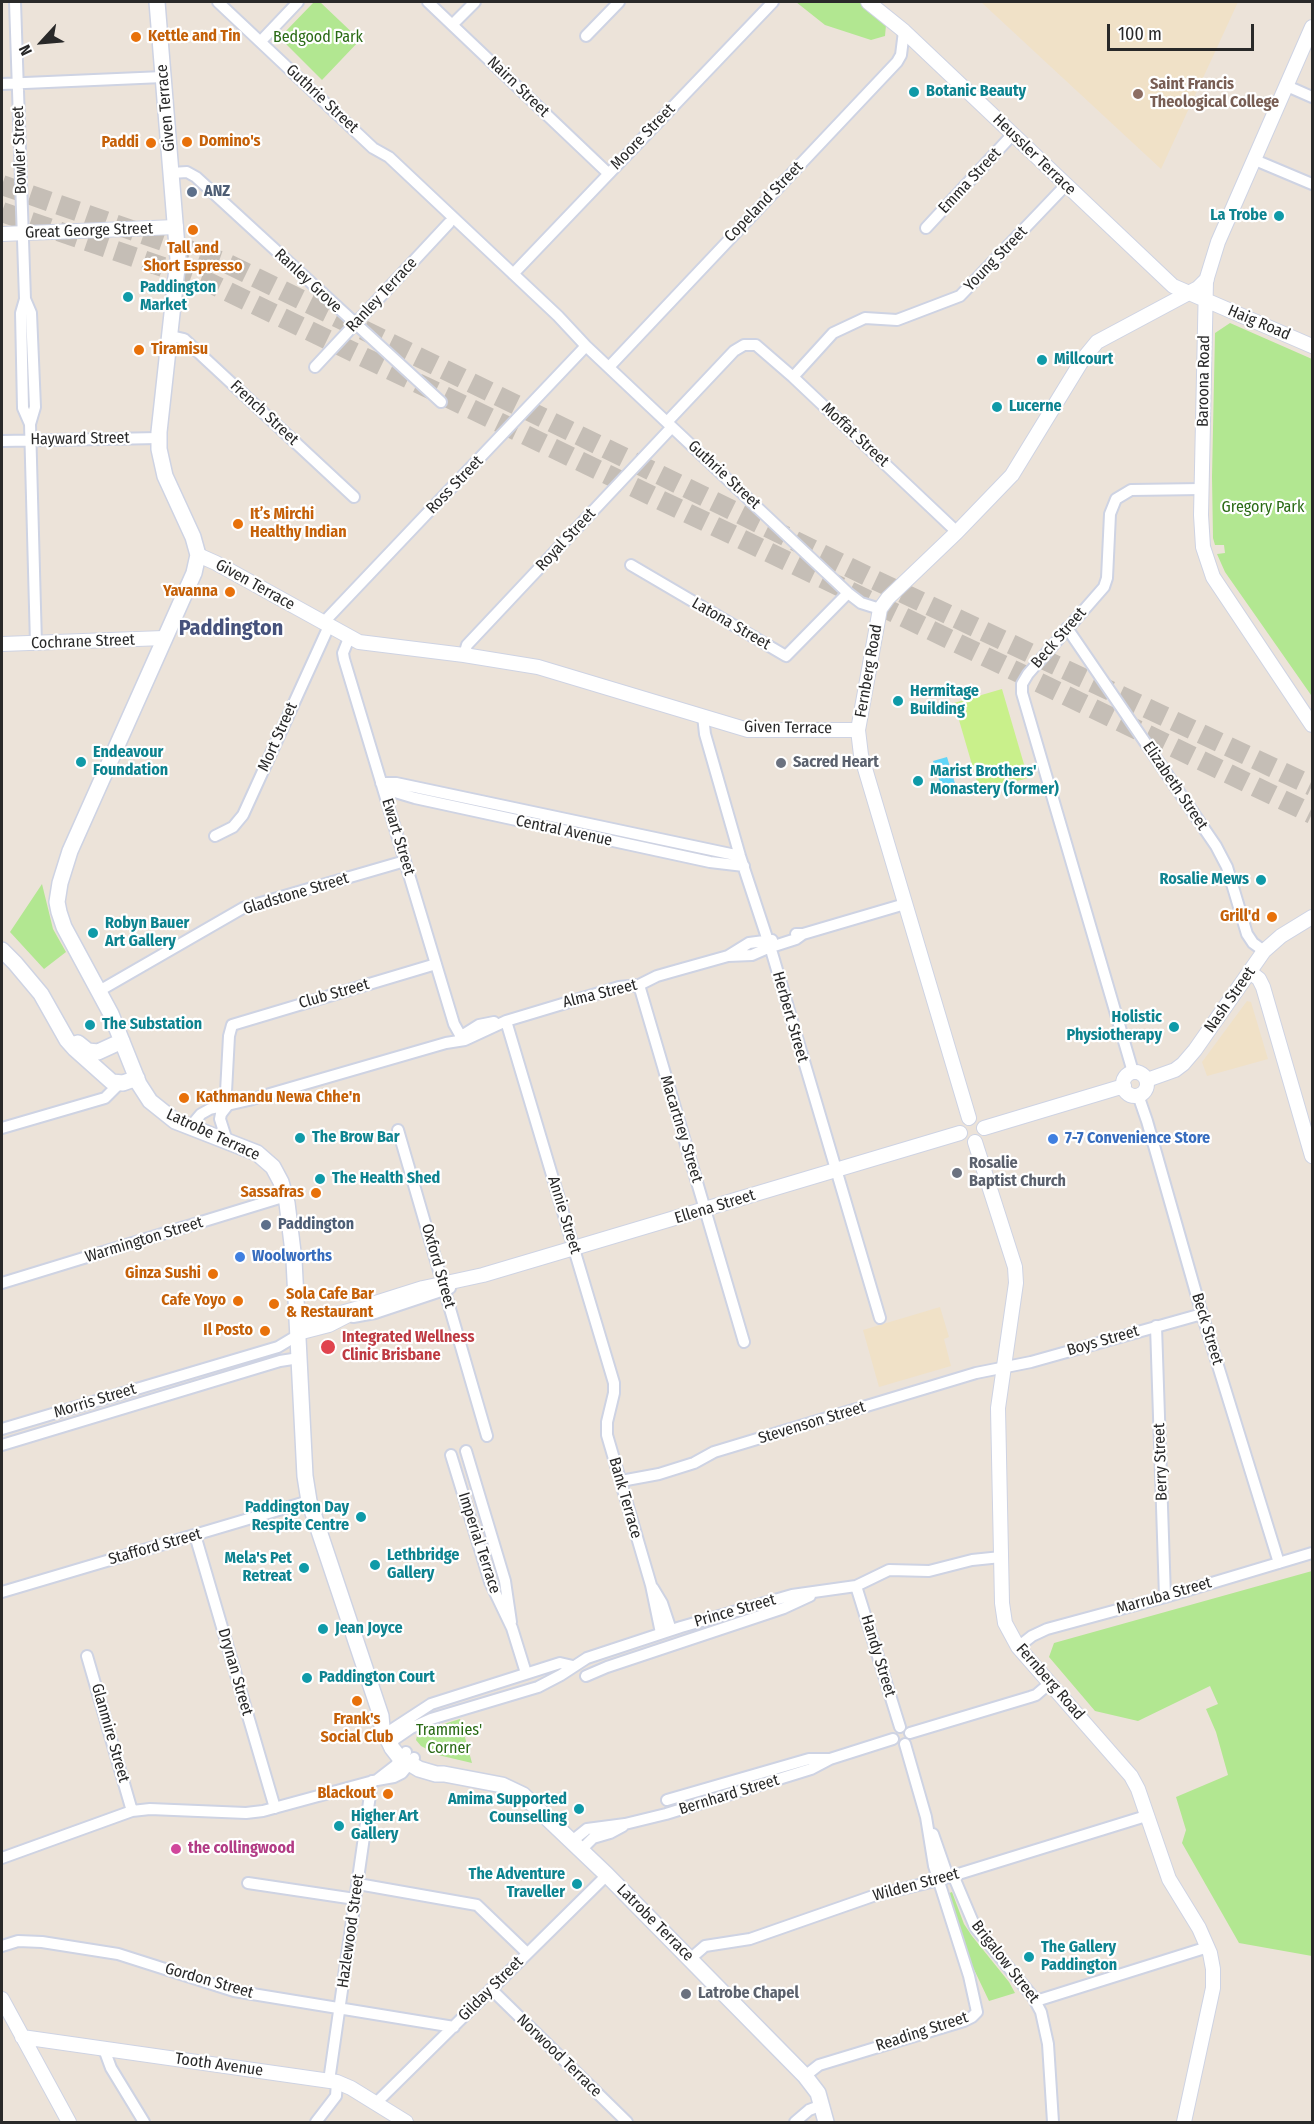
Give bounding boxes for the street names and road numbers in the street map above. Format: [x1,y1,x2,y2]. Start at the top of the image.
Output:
street label: Nairn Street [483,53,553,121]
street label: Guthrie Street [282,61,362,137]
street label: Given Terrace [153,63,179,153]
street label: Moore Street [607,100,679,174]
street label: Bowler Street [9,105,31,195]
street label: Heussler Terrace [988,110,1080,200]
street label: Emma Street [935,144,1005,218]
street label: Copeland Street [721,158,807,246]
street label: Great George Street [25,219,153,243]
street label: Young Street [960,223,1032,295]
street label: Ranley Grove [270,245,346,317]
street label: Ranley Terrace [343,254,421,336]
street label: Haig Road [1225,301,1293,345]
street label: Baroona Road [1194,335,1214,427]
street label: French Street [226,377,302,449]
street label: Moffat Street [817,399,893,471]
street label: Hayward Street [30,429,130,449]
street label: Guthrie Street [684,437,764,513]
street label: Ross Street [423,452,487,518]
street label: Royal Street [532,505,600,575]
street label: Given Terrace [212,555,298,615]
street label: Latona Street [688,594,774,654]
street label: Beck Street [1027,604,1091,672]
street label: Fernberg Road [851,623,887,719]
street label: Cochrane Street [31,631,135,653]
street label: Mort Street [254,699,302,775]
street label: Given Terrace [744,718,832,738]
street label: Elizabeth Street [1138,738,1212,834]
street label: Ewart Street [377,796,419,878]
street label: Central Avenue [514,811,614,851]
street label: Gladstone Street [241,869,351,919]
street label: Nash Street [1200,963,1260,1037]
street label: Herbert Street [768,969,812,1065]
street label: Club Street [297,975,371,1013]
street label: Alma Street [561,976,639,1012]
street label: Macartney Street [656,1073,706,1185]
street label: Latrobe Terrace [163,1105,263,1165]
street label: Annie Street [543,1174,585,1256]
street label: Ellena Street [672,1186,758,1228]
street label: Warmington Street [83,1213,205,1267]
street label: Oxford Street [417,1222,459,1310]
street label: Beck Street [1187,1291,1227,1367]
street label: Boys Street [1065,1322,1141,1360]
street label: Morris Street [52,1379,138,1423]
street label: Stevenson Street [756,1398,868,1448]
street label: Berry Street [1150,1423,1172,1501]
street label: Bank Terrace [604,1455,646,1541]
street label: Imperial Terrace [454,1490,504,1596]
street label: Stafford Street [106,1525,204,1569]
street label: Marruba Street [1114,1573,1214,1619]
street label: Prince Street [692,1590,778,1632]
street label: Handy Street [856,1613,900,1699]
street label: Drynan Street [213,1626,257,1718]
street label: Fernberg Road [1012,1640,1088,1724]
street label: Glanmire Street [87,1681,133,1785]
street label: Bernhard Street [677,1771,781,1819]
street label: Wilden Street [871,1864,961,1906]
street label: Hazlewood Street [333,1873,369,1989]
street label: Latrobe Terrace [612,1880,698,1966]
street label: Brigalow Street [967,1917,1043,2007]
street label: Gilday Street [455,1953,527,2025]
street label: Gordon Street [162,1959,256,2003]
street label: Reading Street [874,2008,970,2056]
street label: Norwood Terrace [512,2011,606,2101]
street label: Tooth Avenue [174,2049,264,2081]

